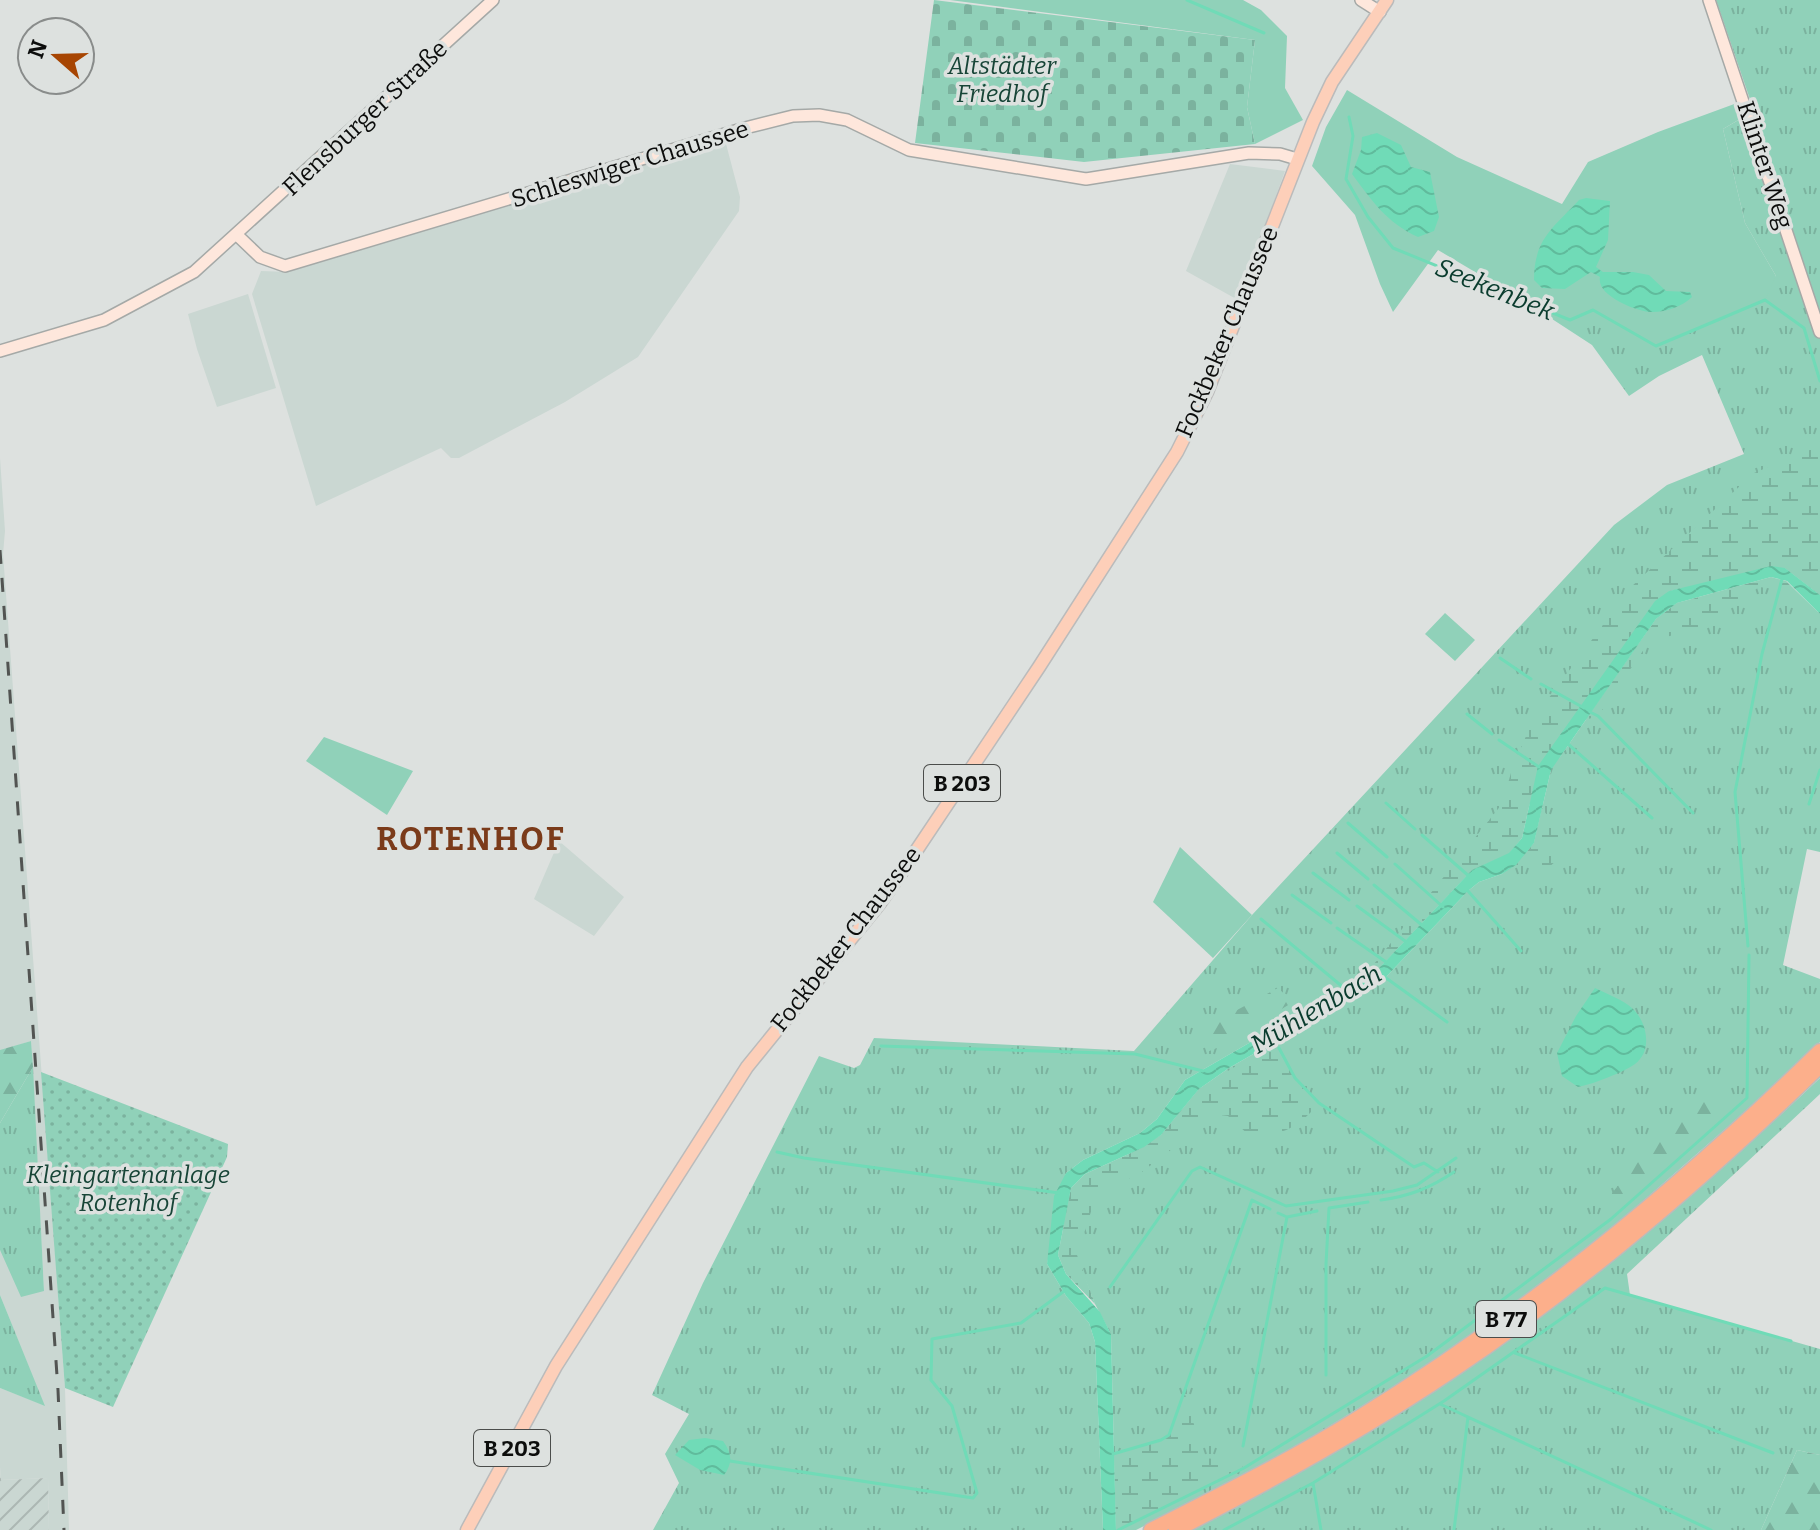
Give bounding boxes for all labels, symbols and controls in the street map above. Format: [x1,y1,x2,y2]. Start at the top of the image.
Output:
north arrow [16,16,96,96]
street label: Flensburger Straße [277,35,453,201]
text: N [22,37,53,62]
park label: Altstädter Friedhof [947,52,1057,108]
street label: Klinter Weg [1731,98,1799,232]
street label: Schleswiger Chaussee [508,115,752,213]
street label: Fockbeker Chaussee [1170,222,1284,442]
water label: Seekenbek [1431,252,1560,328]
road number: B 203 [924,765,1000,801]
district label: ROTENHOF [376,820,566,858]
street label: Fockbeker Chaussee [765,841,927,1037]
water label: Mühlenbach [1245,958,1387,1061]
park label: Kleingartenanlage Rotenhof [26,1161,230,1217]
road number: B 77 [1476,1301,1536,1337]
road number: B 203 [474,1430,550,1466]

